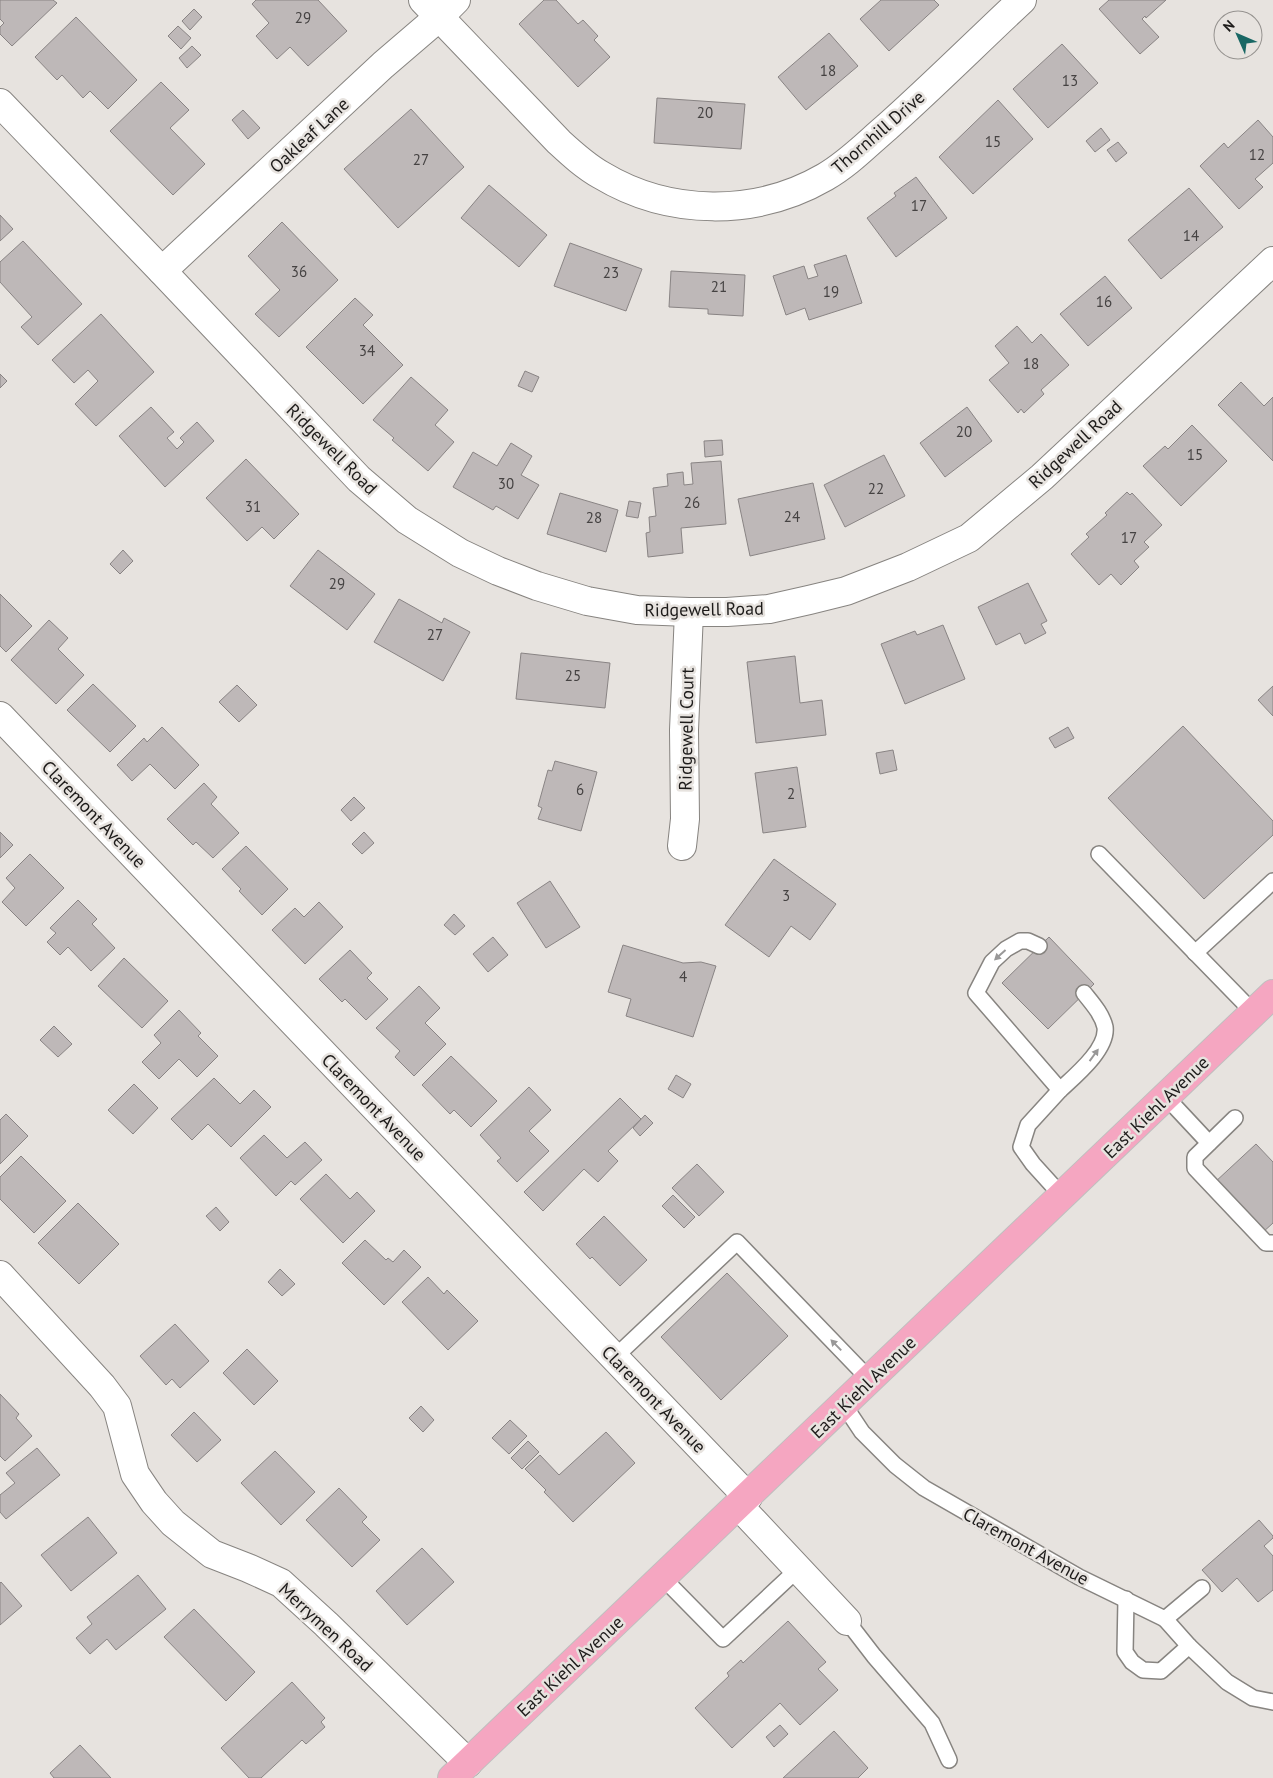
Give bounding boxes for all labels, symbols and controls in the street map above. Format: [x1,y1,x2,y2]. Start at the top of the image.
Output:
house number: 29 [295,8,311,27]
north arrow [1213,10,1263,60]
text: N [1219,16,1238,35]
house number: 18 [820,61,836,80]
house number: 13 [1062,71,1078,90]
street label: Thornhill Drive [827,85,929,179]
street label: Oakleaf Lane [264,92,354,178]
house number: 20 [697,103,713,122]
house number: 15 [985,132,1001,151]
house number: 12 [1249,145,1265,164]
house number: 27 [413,150,429,169]
house number: 17 [911,196,927,215]
house number: 14 [1183,226,1199,245]
house number: 36 [291,262,307,281]
house number: 23 [603,263,619,282]
house number: 21 [711,277,727,296]
house number: 19 [823,282,839,301]
house number: 16 [1096,292,1112,311]
house number: 34 [359,341,375,360]
house number: 18 [1023,354,1039,373]
street label: Ridgewell Road [1023,395,1127,493]
street label: Ridgewell Road [282,399,382,499]
house number: 20 [956,422,972,441]
house number: 15 [1187,445,1203,464]
house number: 30 [498,474,514,493]
house number: 22 [868,479,884,498]
house number: 26 [684,493,700,512]
house number: 31 [245,497,261,516]
house number: 24 [784,507,800,526]
house number: 28 [586,508,602,527]
house number: 17 [1121,528,1137,547]
house number: 29 [329,574,345,593]
street label: Ridgewell Road [644,596,764,622]
house number: 27 [427,625,443,644]
house number: 25 [565,666,581,685]
street label: Ridgewell Court [673,667,699,791]
street label: Claremont Avenue [37,756,151,872]
house number: 6 [576,780,584,799]
house number: 2 [787,784,795,803]
house number: 3 [782,886,790,905]
one-way arrow [994,949,1006,961]
house number: 4 [679,967,687,986]
one-way arrow [1089,1048,1099,1062]
street label: Claremont Avenue [317,1049,431,1165]
street label: East Kiehl Avenue [1099,1051,1213,1163]
street label: East Kiehl Avenue [806,1331,920,1443]
one-way arrow [830,1339,842,1351]
street label: Claremont Avenue [597,1341,711,1457]
street label: Claremont Avenue [959,1502,1093,1590]
street label: Merrymen Road [274,1577,378,1677]
street label: East Kiehl Avenue [512,1611,628,1721]

